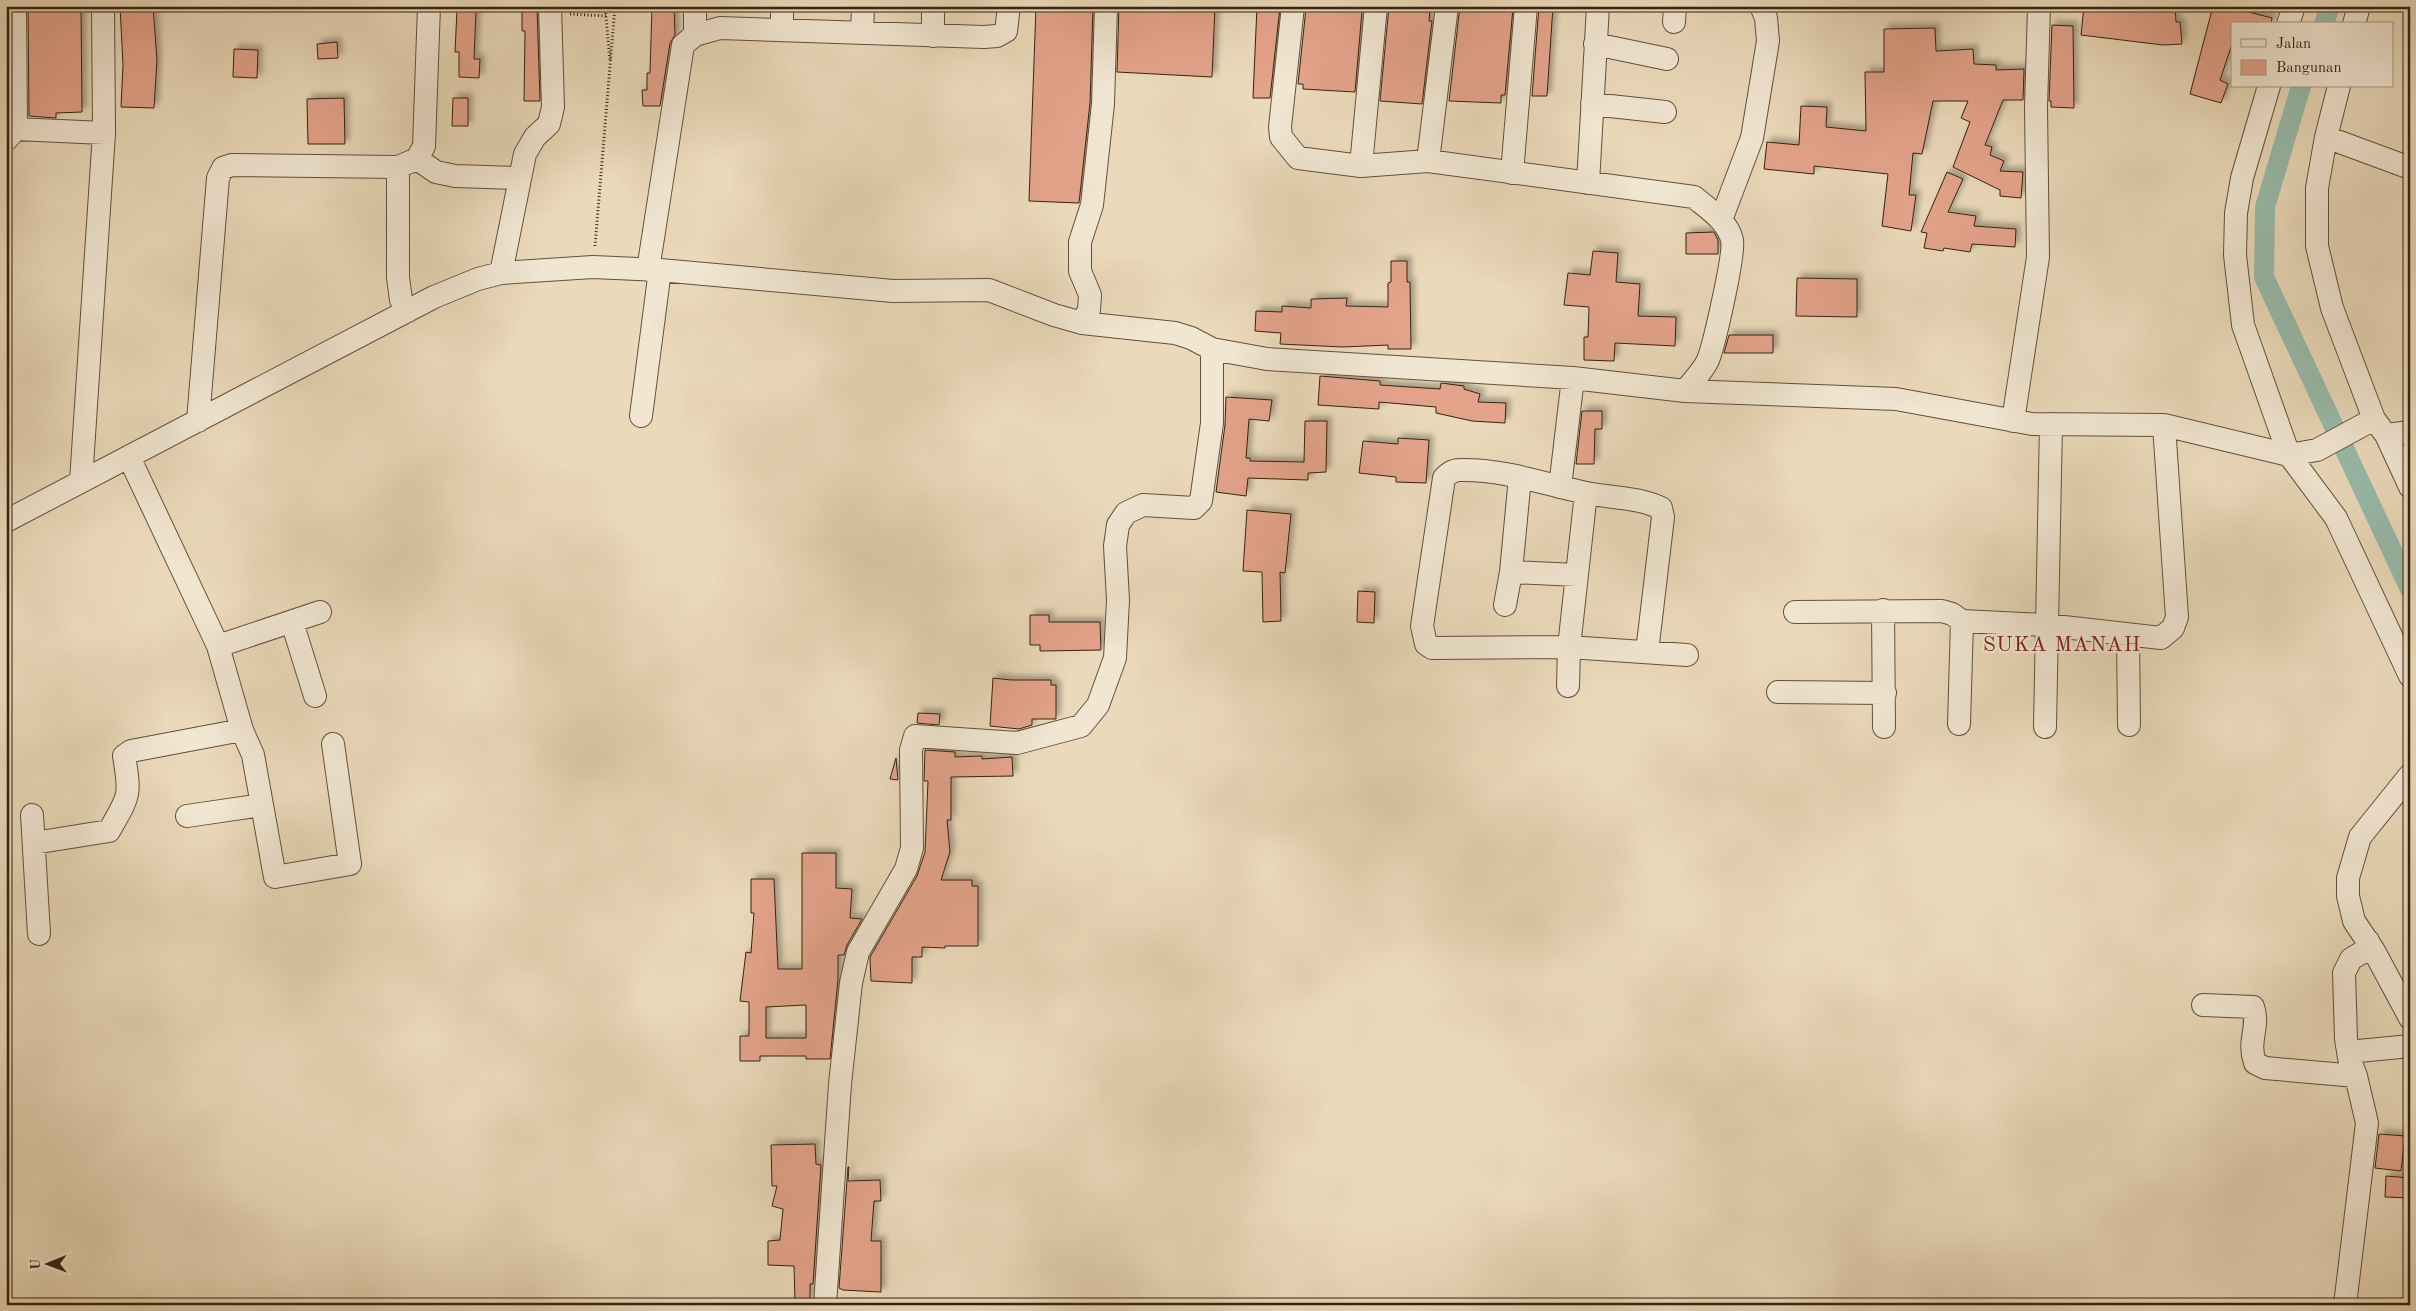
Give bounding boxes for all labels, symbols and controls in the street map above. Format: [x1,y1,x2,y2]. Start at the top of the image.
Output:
legend [2231,22,2394,88]
text: Jalan [2276,37,2311,52]
text: Bangunan [2276,61,2342,76]
district label: SUKA MANAH [1983,635,2141,656]
north arrow [22,1238,72,1288]
text: U [29,1259,43,1270]

